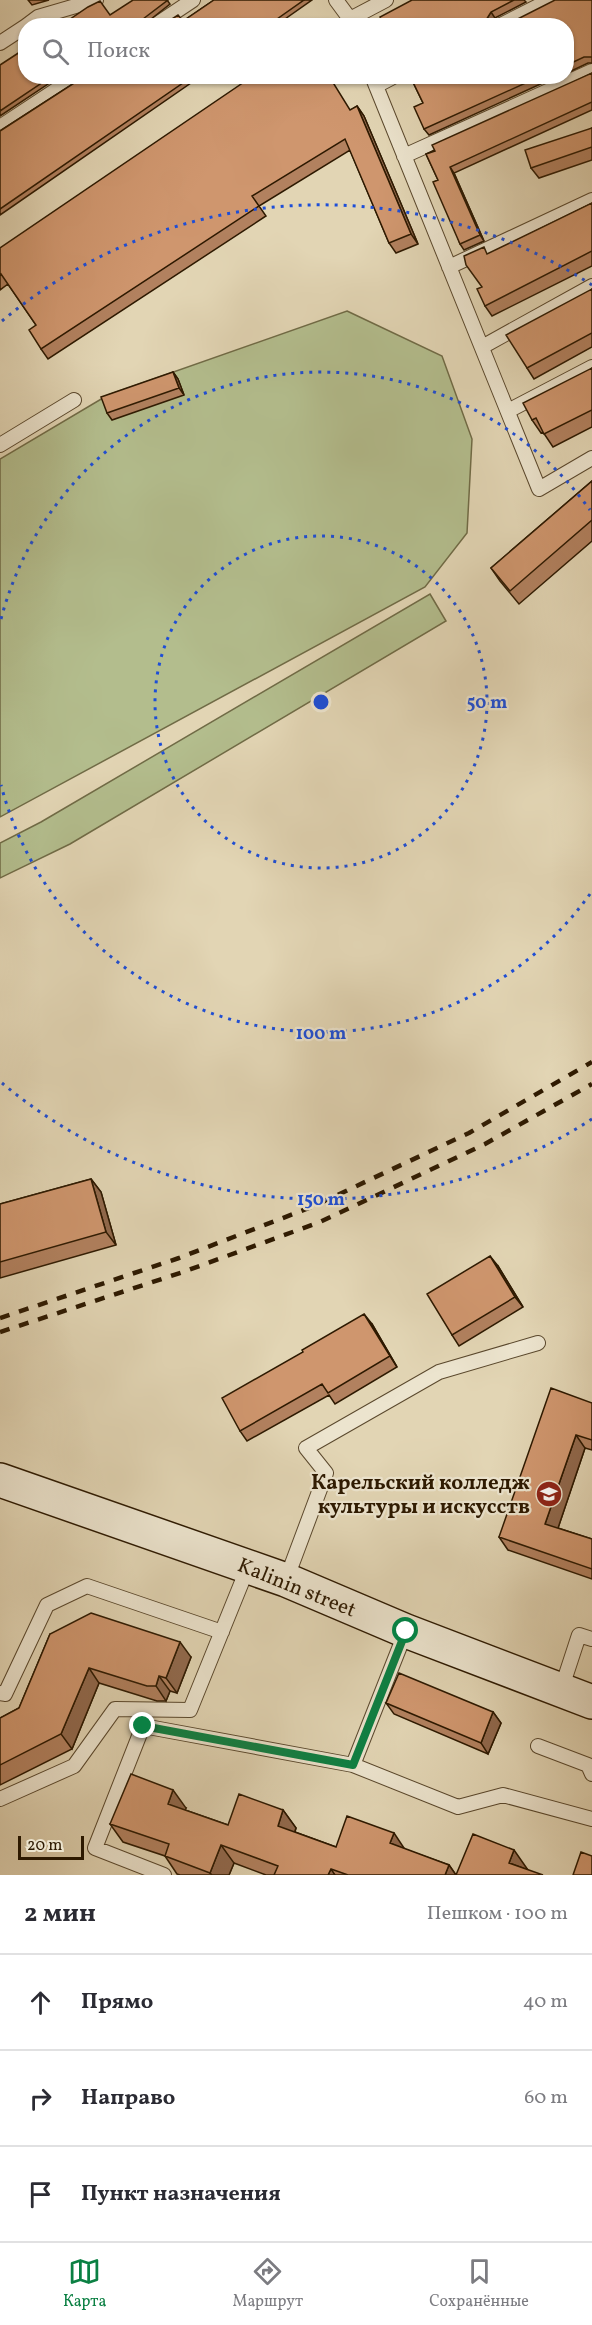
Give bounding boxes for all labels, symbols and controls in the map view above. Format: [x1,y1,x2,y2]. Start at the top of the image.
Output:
search box [18,18,574,84]
icon: search [39,35,72,68]
text: Поиск [87,36,150,67]
text: 50 m [467,691,507,716]
centre of rings [311,692,331,712]
text: 100 m [296,1022,346,1047]
text: 150 m [297,1188,345,1213]
place label: Карельский колледж культуры и искусств [311,1469,530,1522]
school or university icon: Карельский колледж культуры и искусств [534,1479,564,1509]
street label: Kalinin street [233,1551,360,1625]
route start [392,1617,418,1643]
route end [129,1712,155,1738]
scale bar [18,1833,84,1860]
text: 20 m [27,1835,62,1857]
text: 2 мин [24,1896,96,1932]
text: Пешком · 100 m [427,1900,568,1928]
icon: ahead [24,1986,57,2019]
text: Прямо [81,1987,153,2018]
text: 40 m [523,1988,568,2016]
icon: right [24,2082,57,2115]
text: Направо [81,2083,175,2114]
text: 60 m [524,2084,568,2112]
icon: arrive [24,2178,57,2211]
text: Пункт назначения [81,2179,281,2210]
tab: Карта [63,2255,106,2313]
tab: Маршрут [232,2255,303,2313]
tab: Сохранённые [429,2255,529,2313]

